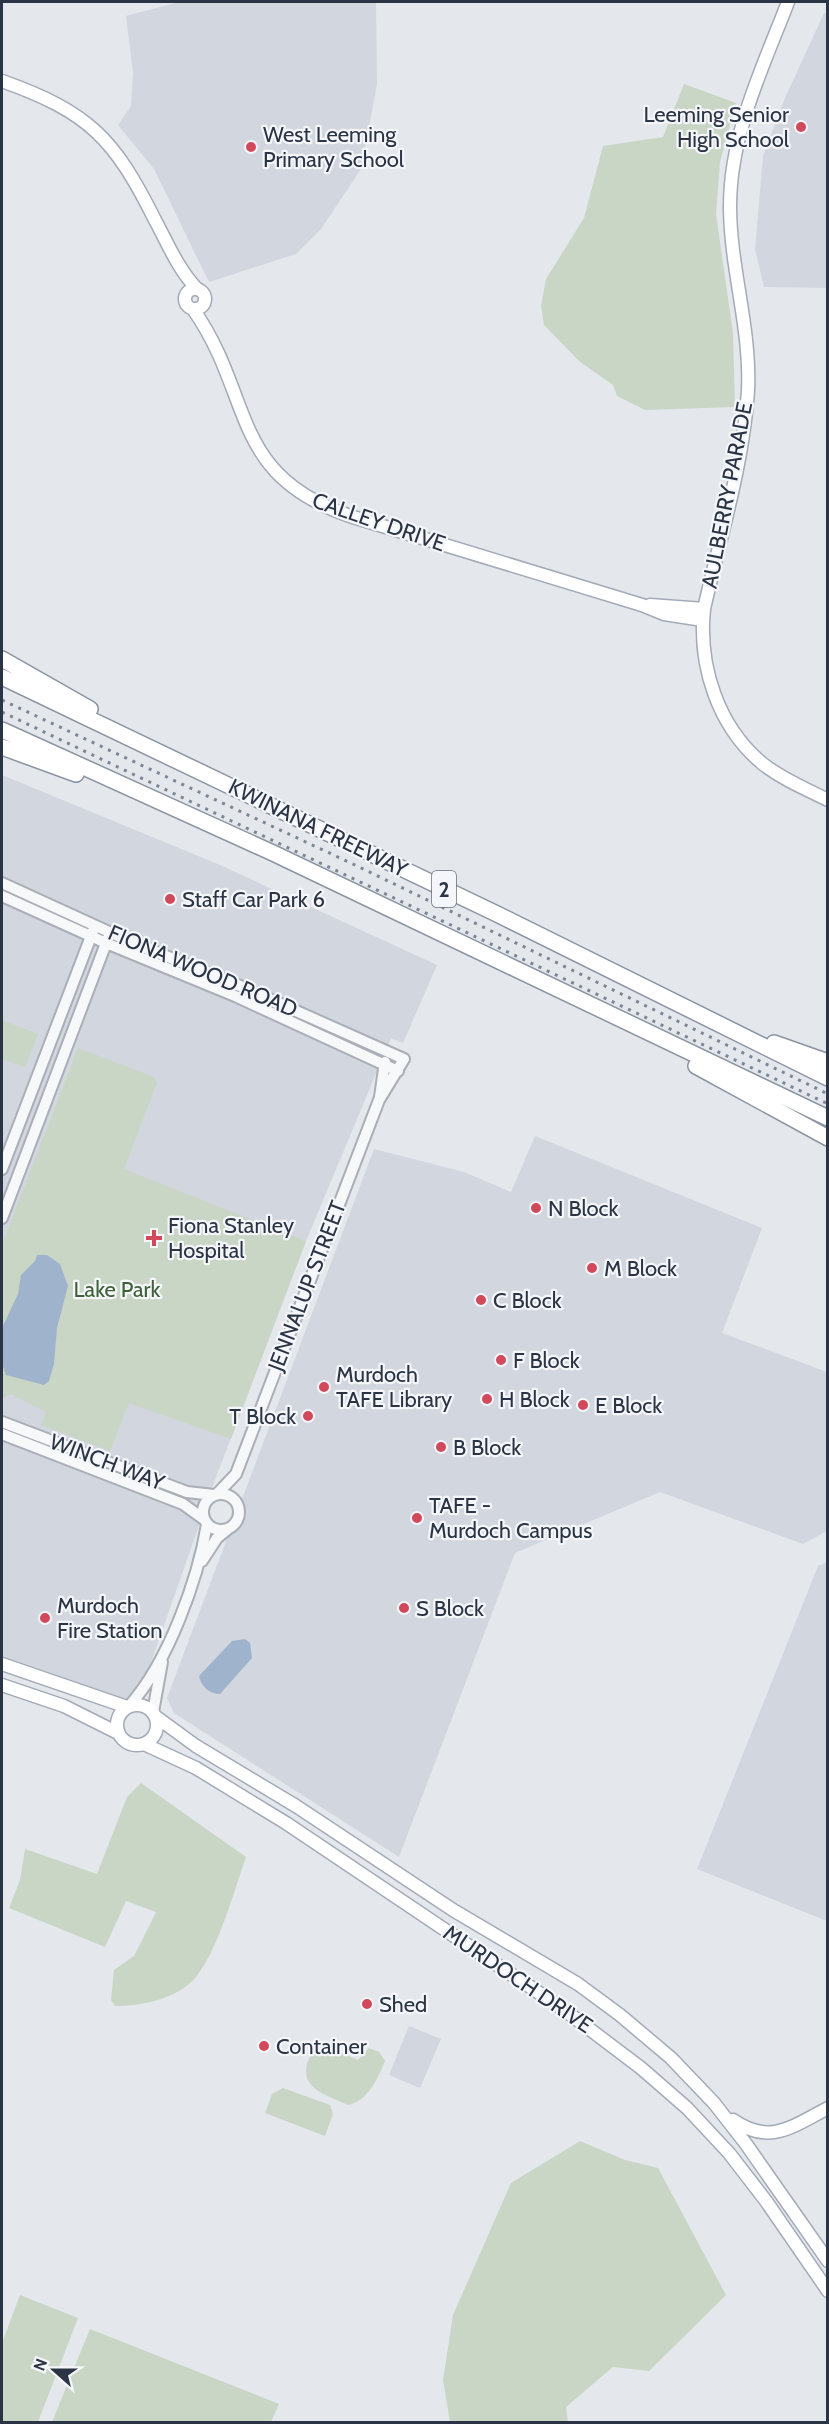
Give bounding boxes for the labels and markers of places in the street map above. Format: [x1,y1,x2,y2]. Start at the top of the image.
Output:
place label: Leeming Senior High School [643,101,790,153]
marker: Leeming Senior High School [794,120,808,134]
place label: West Leeming Primary School [263,121,405,173]
marker: West Leeming Primary School [244,140,258,154]
place label: Staff Car Park 6 [182,886,325,913]
marker: Staff Car Park 6 [163,892,177,906]
place label: N Block [548,1195,619,1222]
marker: N Block [529,1201,543,1215]
place label: Fiona Stanley Hospital [168,1212,294,1264]
marker: Fiona Stanley Hospital [145,1229,163,1247]
place label: M Block [604,1255,677,1282]
marker: M Block [585,1261,599,1275]
place label: C Block [493,1287,562,1314]
marker: C Block [474,1293,488,1307]
place label: F Block [513,1347,580,1374]
marker: F Block [494,1353,508,1367]
place label: Murdoch TAFE Library [336,1361,452,1413]
marker: Murdoch TAFE Library [317,1380,331,1394]
place label: H Block [499,1386,570,1413]
marker: H Block [480,1392,494,1406]
place label: E Block [595,1392,662,1419]
marker: E Block [576,1398,590,1412]
place label: T Block [229,1403,296,1430]
marker: T Block [301,1409,315,1423]
place label: B Block [453,1434,521,1461]
marker: B Block [434,1440,448,1454]
place label: TAFE - Murdoch Campus [429,1492,592,1544]
marker: TAFE - Murdoch Campus [410,1511,424,1525]
place label: Murdoch Fire Station [57,1592,163,1644]
place label: S Block [416,1595,484,1622]
marker: S Block [397,1601,411,1615]
marker: Murdoch Fire Station [38,1611,52,1625]
place label: Shed [379,1991,427,2018]
marker: Shed [360,1997,374,2011]
place label: Container [276,2033,367,2060]
marker: Container [257,2039,271,2053]

